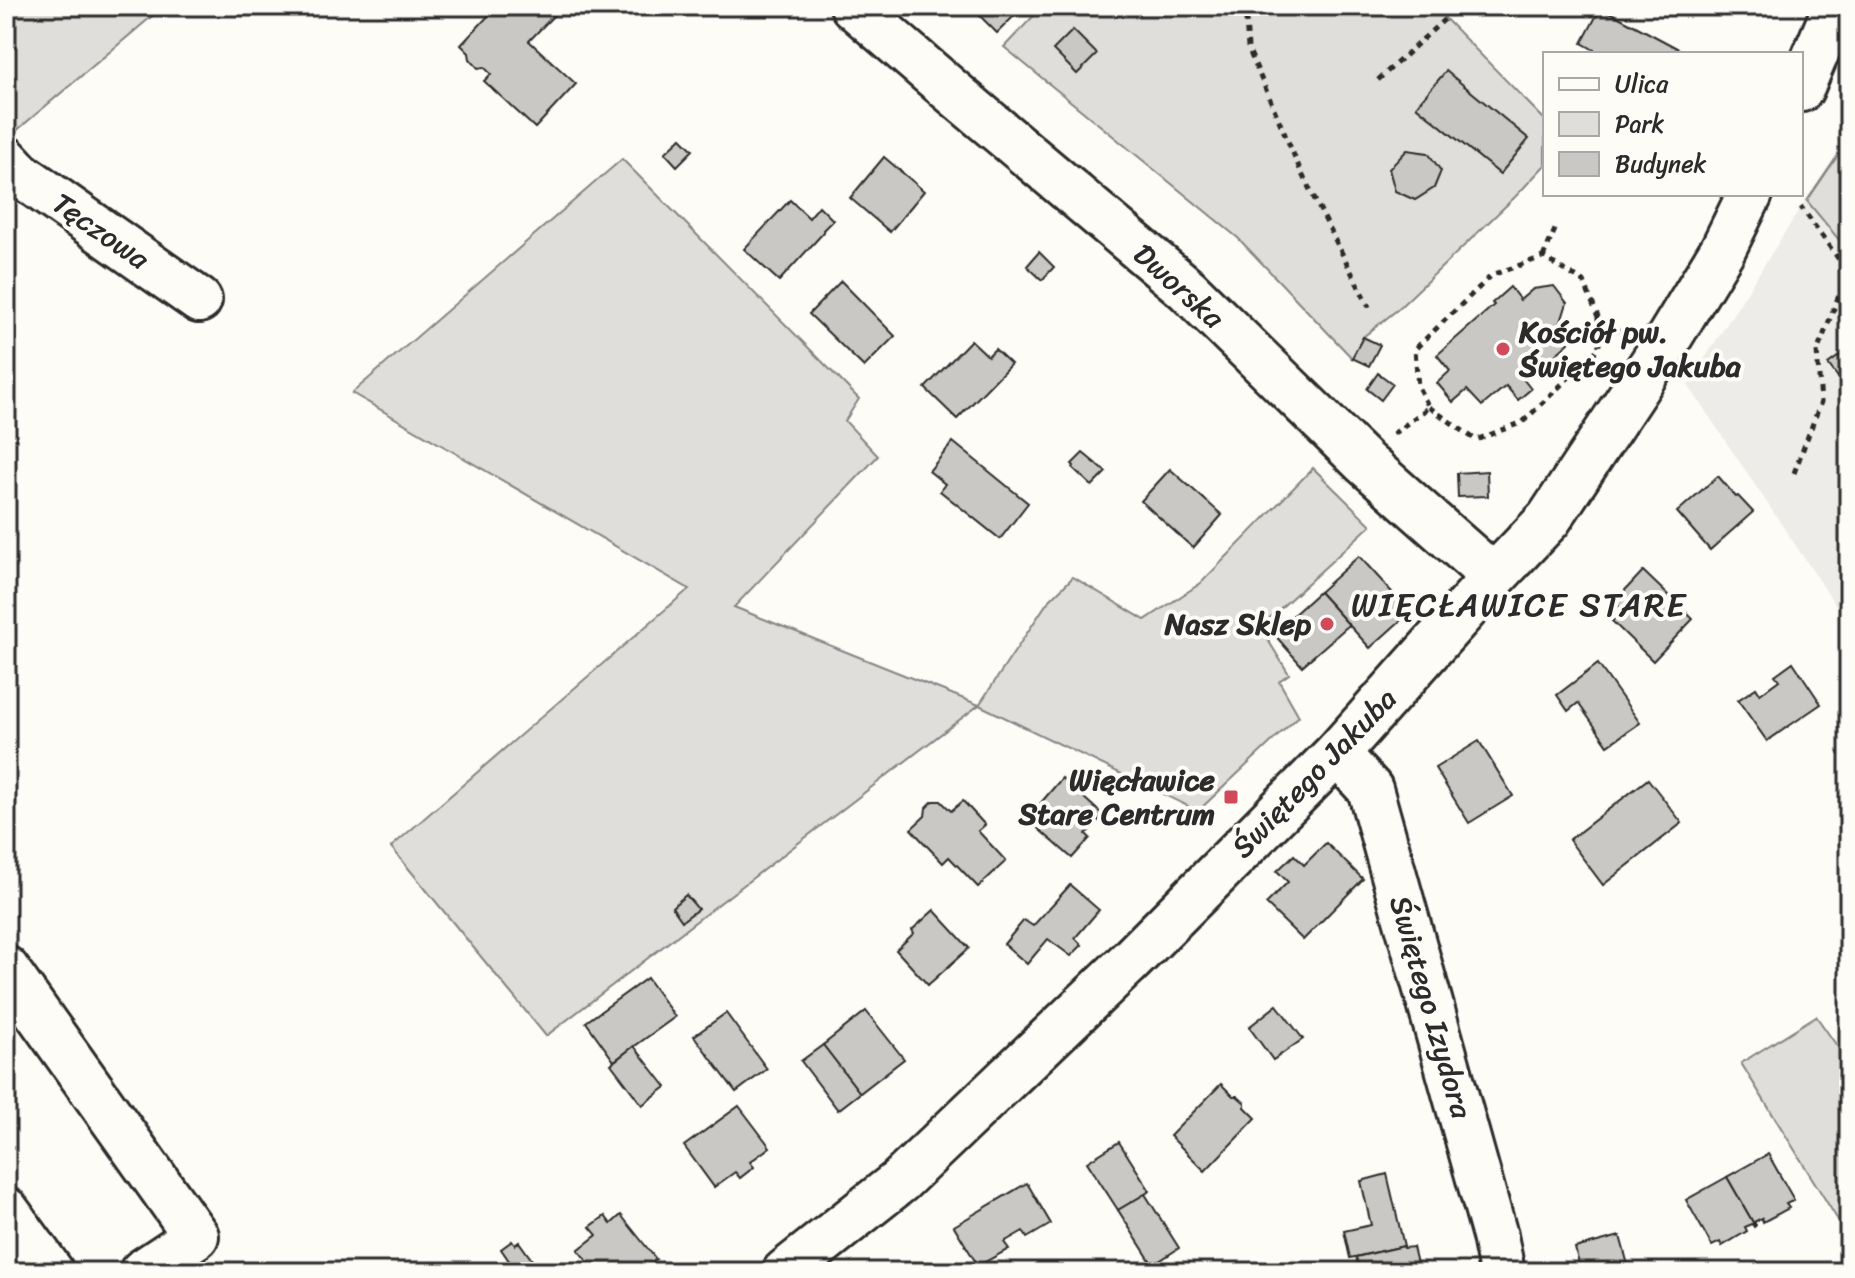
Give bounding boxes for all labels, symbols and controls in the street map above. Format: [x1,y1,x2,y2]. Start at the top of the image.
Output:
legend [1543,52,1803,196]
text: Ulica [1615,63,1669,105]
text: Park [1615,103,1664,145]
text: Budynek [1615,143,1706,185]
street label: Tęczowa [41,177,162,285]
street label: Dworska [1120,229,1238,343]
place label: Kościół pw. Świętego Jakuba [1518,305,1742,393]
marker: Kościół pw. Świętego Jakuba [1494,340,1512,358]
district label: WIĘCŁAWICE STARE [1351,575,1687,635]
place label: Nasz Sklep [1164,597,1311,651]
marker: Nasz Sklep [1318,615,1336,633]
street label: Świętego Jakuba [1218,674,1410,872]
place label: Więcławice Stare Centrum [1017,753,1216,841]
marker: Więcławice Stare Centrum [1222,788,1240,806]
street label: Świętego Izydora [1373,889,1489,1126]

